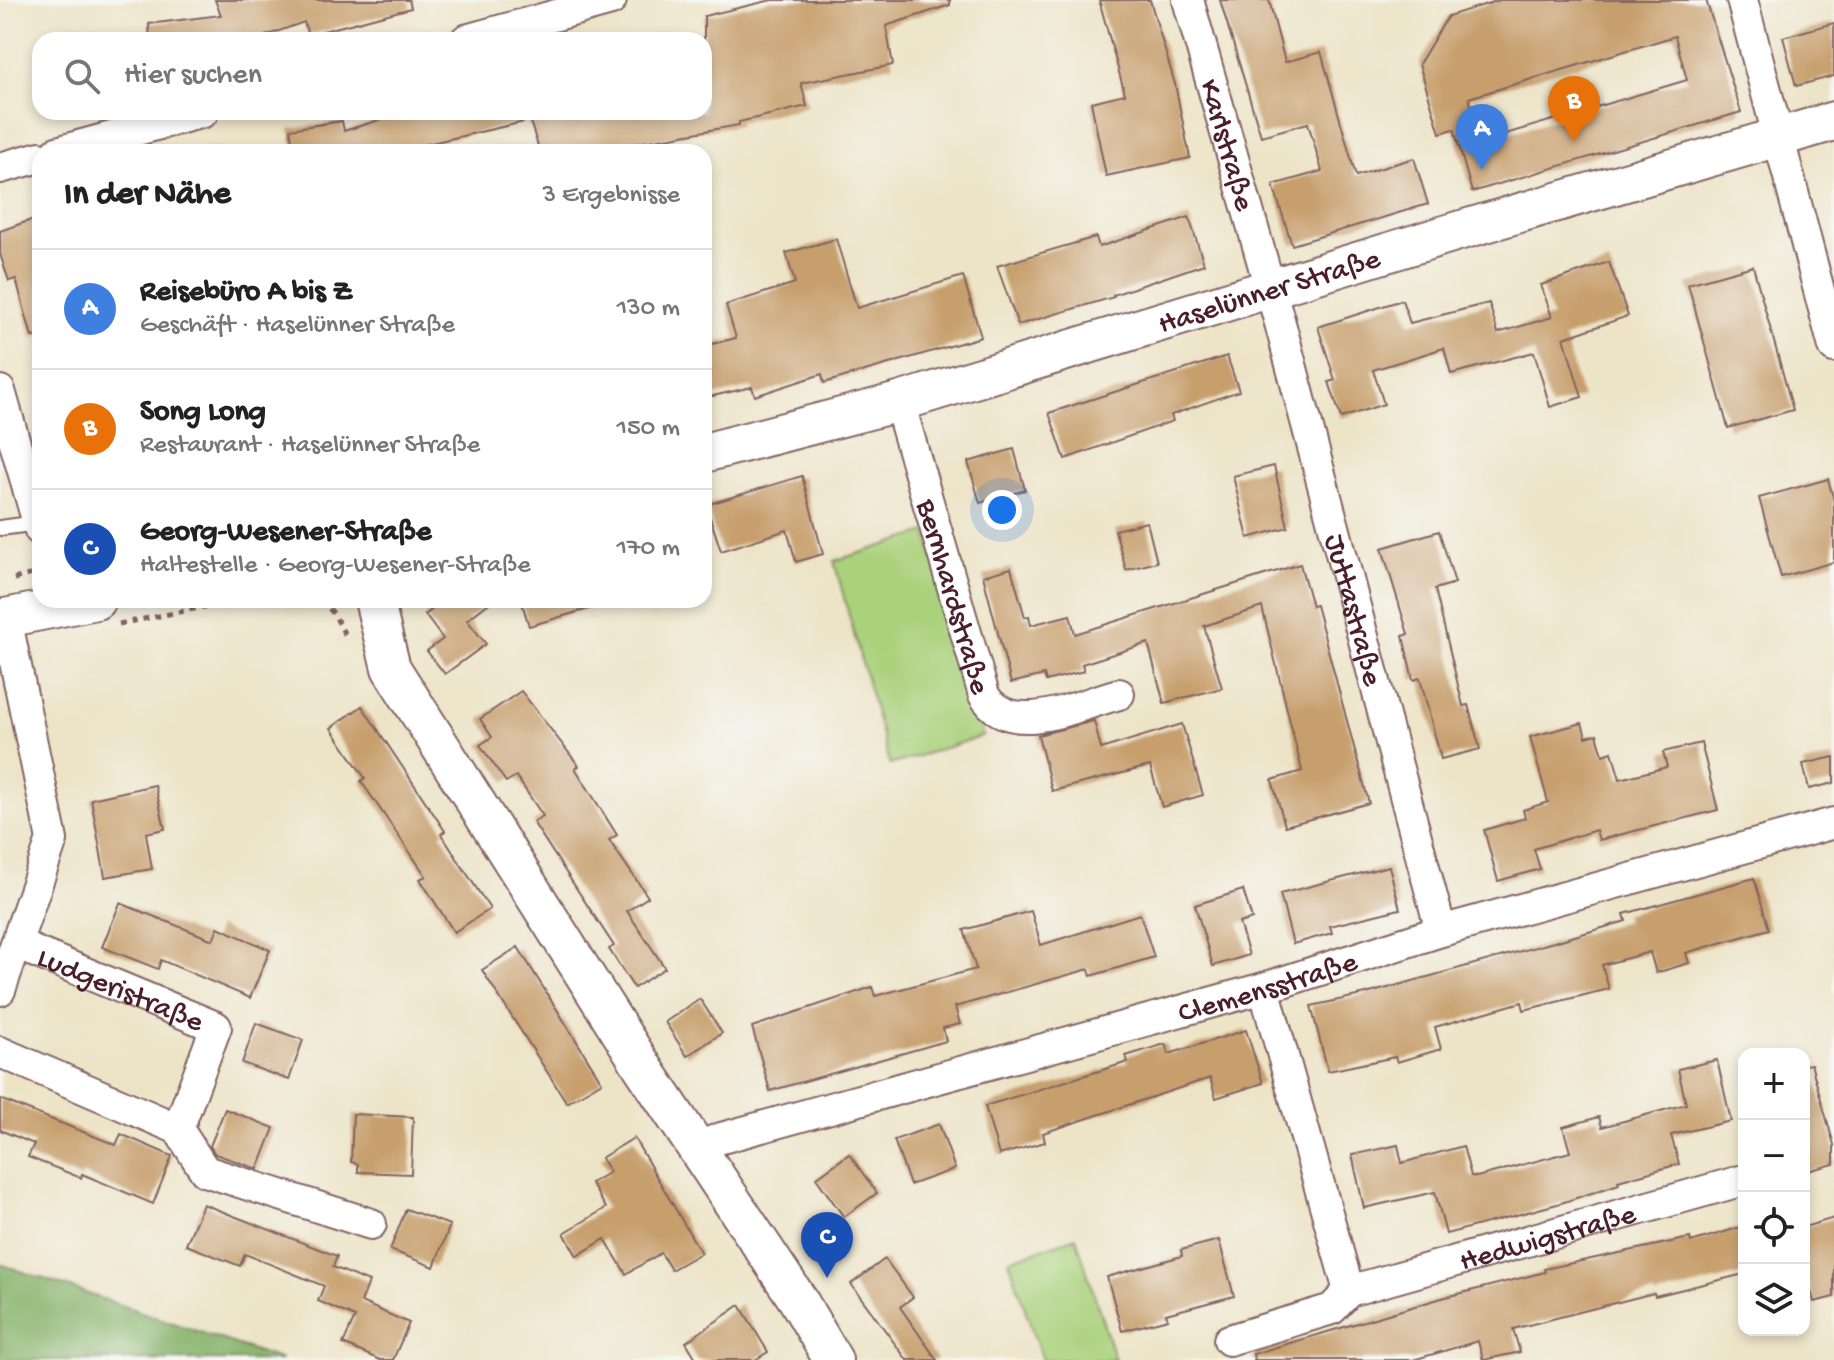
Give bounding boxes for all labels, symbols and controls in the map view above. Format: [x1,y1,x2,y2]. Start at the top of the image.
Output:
search box [32,32,712,120]
icon: search [60,54,104,98]
text: Hier suchen [124,59,262,94]
street label: Karlstraße [1189,76,1260,216]
pin: B [1548,76,1600,142]
pin: A [1456,104,1508,170]
text: In der Nähe [64,176,231,216]
text: 3 Ergebnisse [542,181,680,212]
street label: Haselünner Straße [1155,243,1385,344]
text: Reisebüro A bis Z [140,276,352,311]
text: A [82,294,98,325]
text: 130 m [617,294,680,325]
text: Geschäft · Haselünner Straße [140,311,455,342]
text: Song Long [140,396,266,431]
text: B [83,414,97,445]
text: 150 m [616,414,680,445]
text: Restaurant · Haselünner Straße [140,431,480,462]
your location [982,490,1022,530]
street label: Bernhardstraße [906,495,996,699]
text: Georg-Wesener-Straße [140,516,432,551]
street label: Juttastraße [1315,531,1388,691]
text: C [83,534,97,565]
text: 170 m [617,534,680,565]
text: Haltestelle · Georg-Wesener-Straße [140,551,531,582]
street label: Ludgeristraße [31,942,208,1042]
street label: Clemensstraße [1175,946,1363,1033]
map controls [1738,1048,1810,1336]
button: + [1738,1048,1810,1120]
button: − [1738,1120,1810,1192]
button: locate [1738,1192,1810,1264]
street label: Hedwigstraße [1456,1198,1641,1281]
pin: C [801,1212,853,1278]
button: layers [1738,1264,1810,1336]

